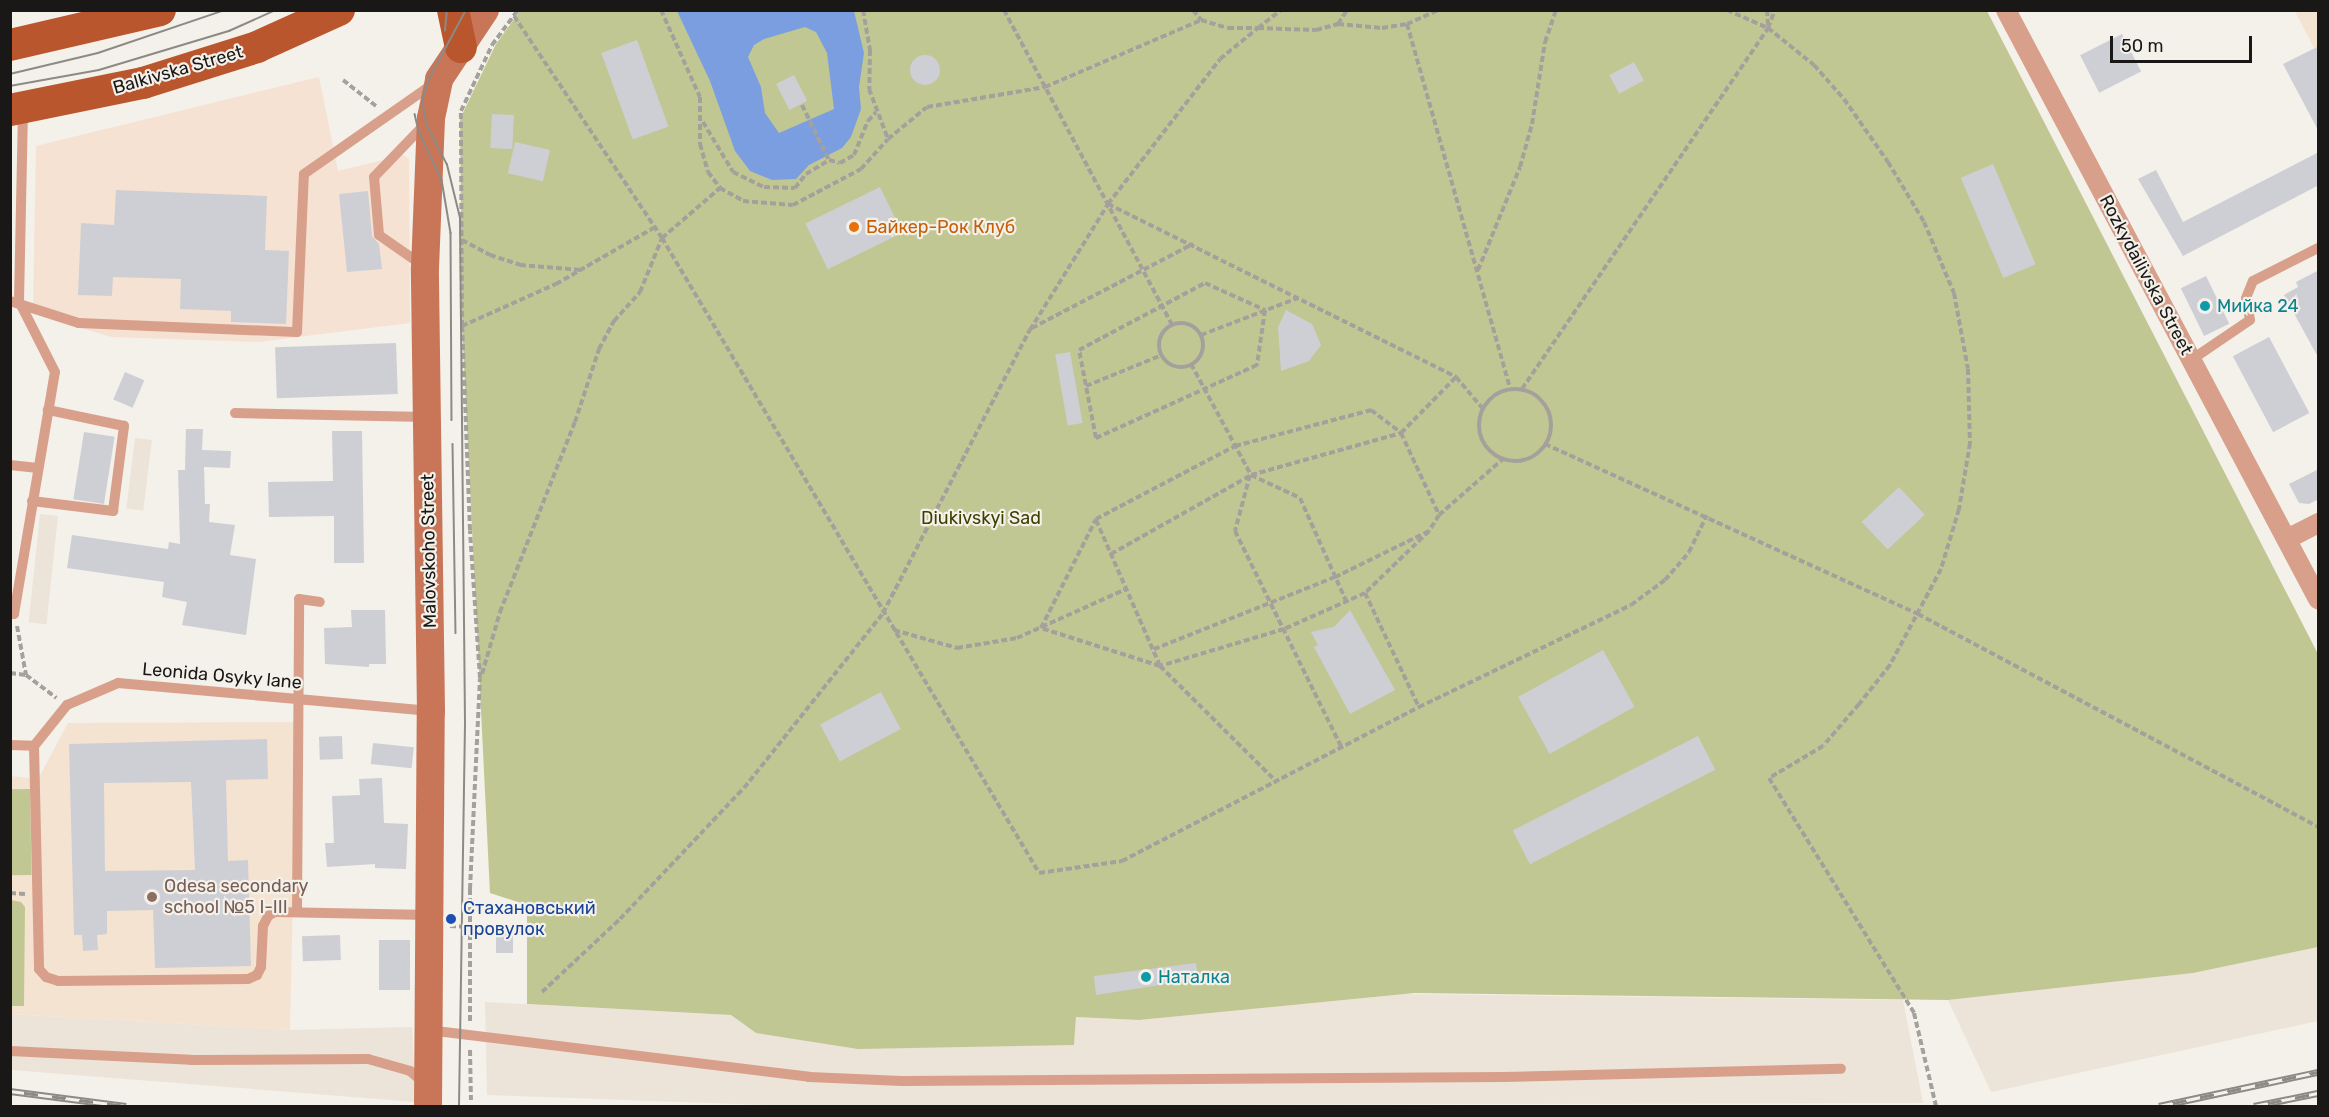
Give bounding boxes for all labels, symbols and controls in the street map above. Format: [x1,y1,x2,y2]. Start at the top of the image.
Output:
scale bar [2113,24,2256,62]
text: 50 m [2121,35,2164,57]
street label: Balkivska Street [110,41,246,99]
street label: Rozkydailivska Street [2095,191,2197,359]
place label: Байкер-Рок Клуб [866,216,1015,238]
marker: Байкер-Рок Клуб [847,220,861,234]
place label: Мийка 24 [2217,295,2299,317]
marker: Мийка 24 [2198,299,2212,313]
street label: Malovskoho Street [417,474,441,628]
park label: Diukivskyi Sad [921,507,1041,529]
street label: Leonida Osyky lane [141,658,303,694]
place label: Odesa secondary school №5 I-III [164,876,308,918]
marker: Odesa secondary school №5 I-III [145,890,159,904]
place label: Стахановський провулок [463,898,596,940]
marker: Стахановський провулок [444,912,458,926]
place label: Наталка [1158,966,1230,988]
marker: Наталка [1139,970,1153,984]

